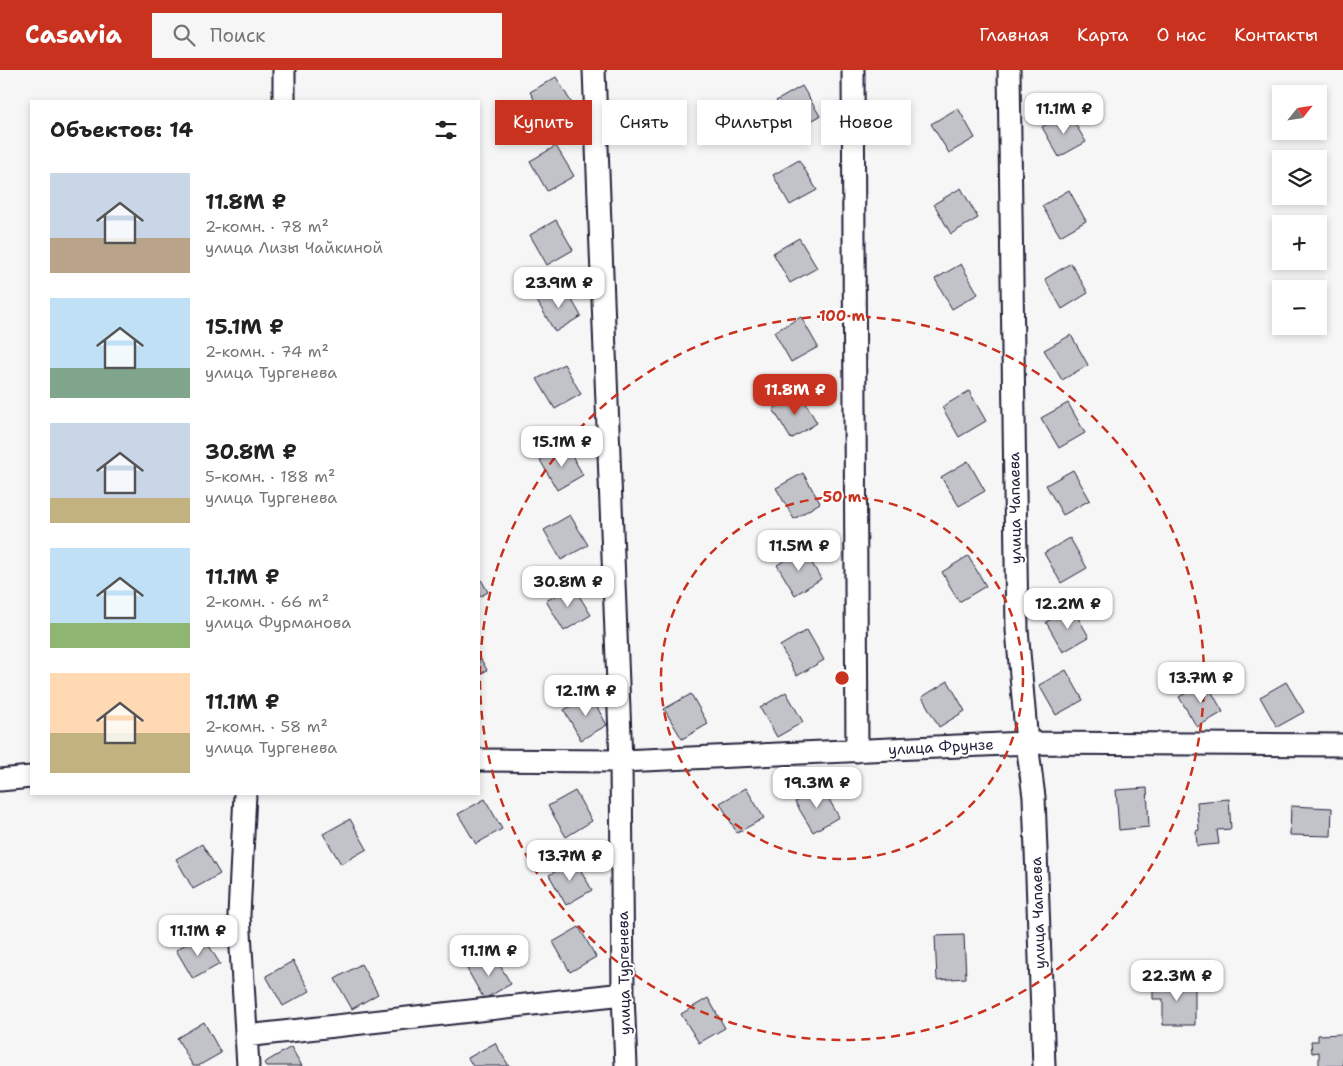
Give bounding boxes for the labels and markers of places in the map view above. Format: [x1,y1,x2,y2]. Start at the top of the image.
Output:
pin: 11.1M ₽ [1018,92,1110,135]
pin: 23.9M ₽ [513,266,605,309]
pin: 11.8M ₽ [749,374,841,416]
pin: 15.1M ₽ [516,426,608,468]
pin: 11.5M ₽ [753,530,845,572]
pin: 30.8M ₽ [522,566,614,608]
pin: 12.2M ₽ [1022,588,1114,630]
pin: 13.7M ₽ [1155,662,1247,704]
centre of rings [833,669,851,687]
pin: 12.1M ₽ [540,674,632,717]
pin: 19.3M ₽ [771,766,863,809]
pin: 13.7M ₽ [524,840,616,882]
pin: 11.1M ₽ [152,914,244,957]
pin: 11.1M ₽ [443,934,535,977]
pin: 22.3M ₽ [1131,960,1223,1002]

